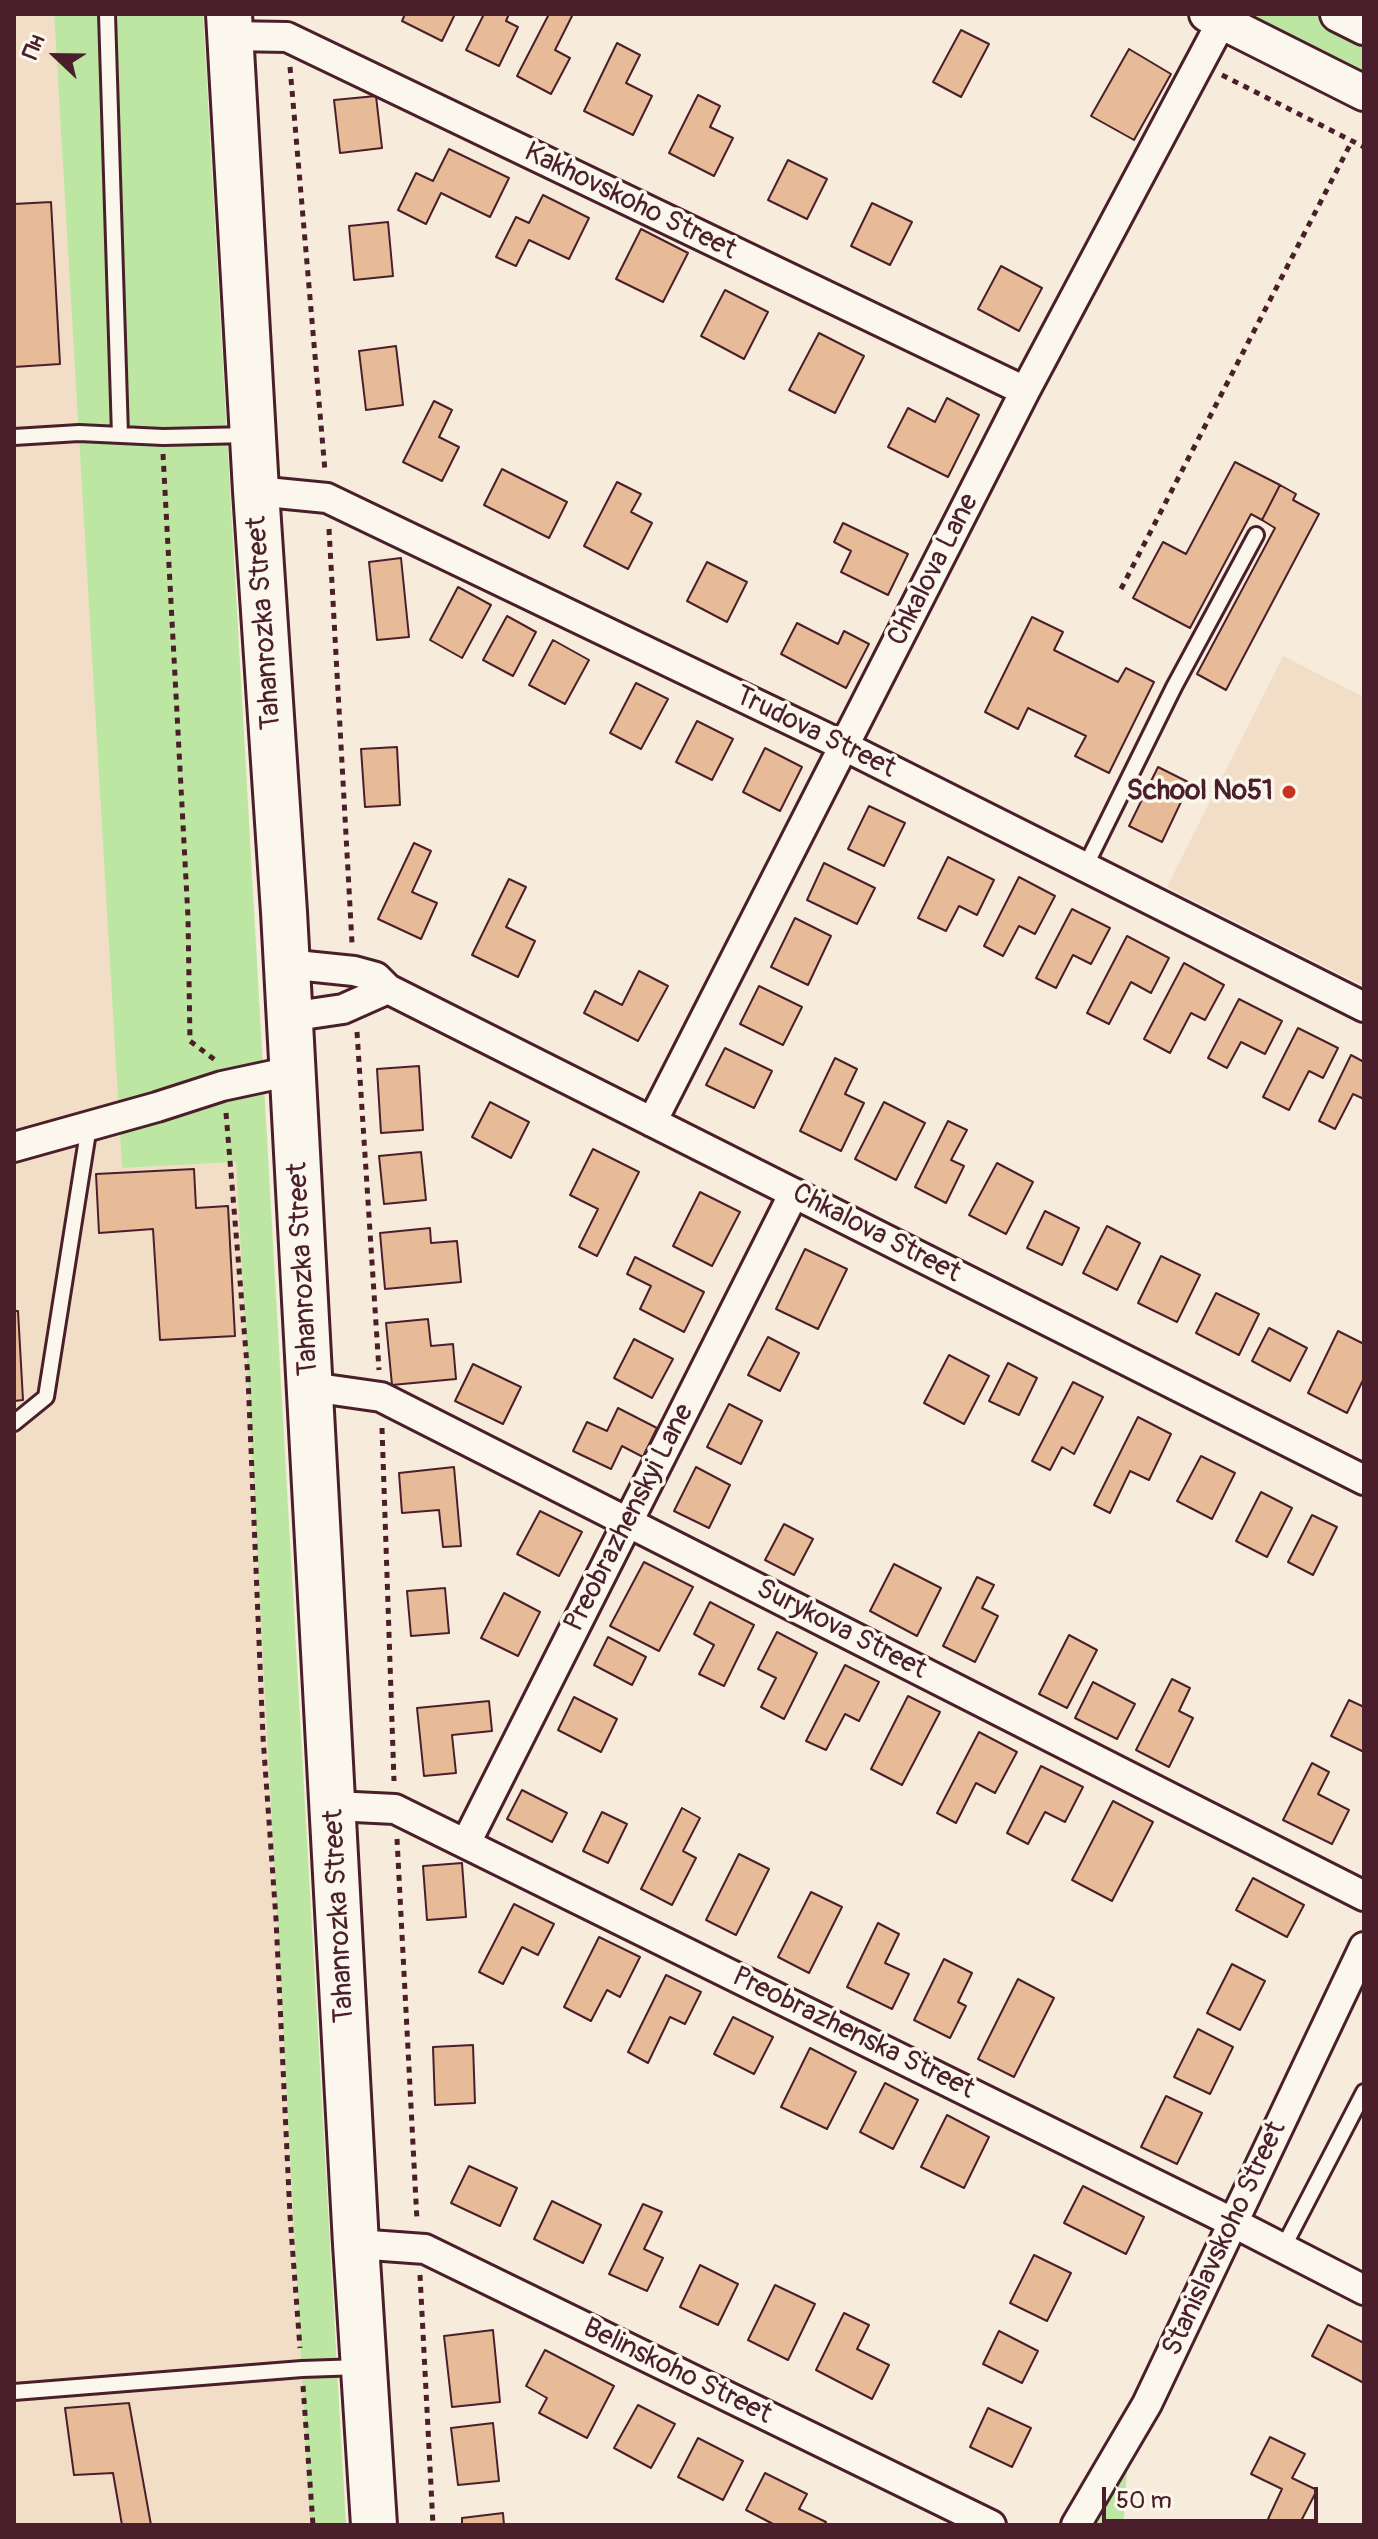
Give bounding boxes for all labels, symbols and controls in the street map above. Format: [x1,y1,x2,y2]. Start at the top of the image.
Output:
north arrow [16,16,96,96]
text: Пн [16,31,51,63]
street label: Kakhovskoho Street [518,136,742,268]
street label: Chkalova Lane [881,488,987,652]
street label: Tahanrozka Street [241,515,289,731]
street label: Trudova Street [729,680,901,786]
place label: School №51 [1126,775,1273,809]
marker: School №51 [1280,783,1298,801]
street label: Tahanrozka Street [282,1161,326,1377]
street label: Chkalova Street [786,1177,966,1291]
street label: Preobrazhenskyi Lane [558,1399,702,1637]
street label: Surykova Street [750,1573,932,1687]
street label: Tahanrozka Street [318,1808,362,2024]
street label: Preobrazhenska Street [726,1961,980,2107]
street label: Stanislavskoho Street [1156,2116,1294,2362]
street label: Belinskoho Street [577,2312,777,2432]
scale bar [1106,2471,1322,2521]
text: 50 m [1116,2486,1172,2515]

